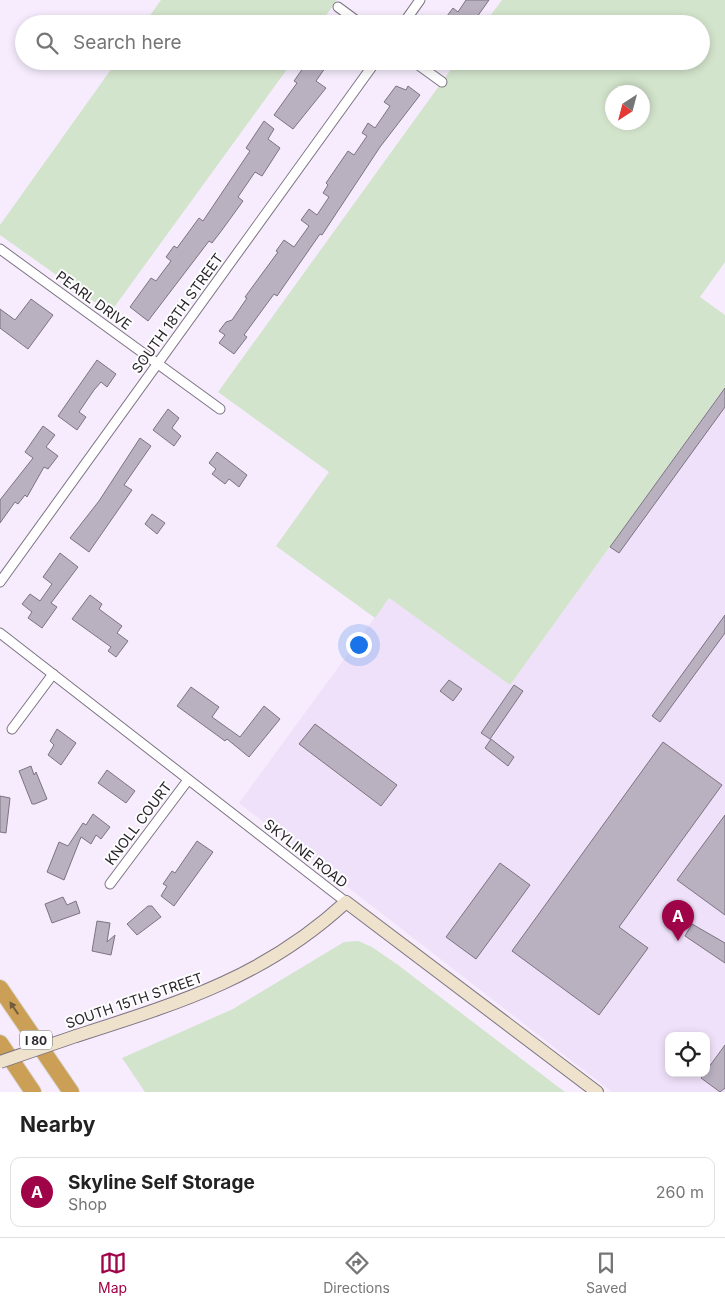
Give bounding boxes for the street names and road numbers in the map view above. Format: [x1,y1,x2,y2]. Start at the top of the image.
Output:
street label: SOUTH 18TH STREET [128,250,226,376]
street label: PEARL DRIVE [53,267,135,333]
street label: KNOLL COURT [101,778,175,868]
street label: SKYLINE ROAD [261,815,351,891]
street label: SOUTH 15TH STREET [63,969,205,1031]
road number: I 80 [20,1030,52,1050]

